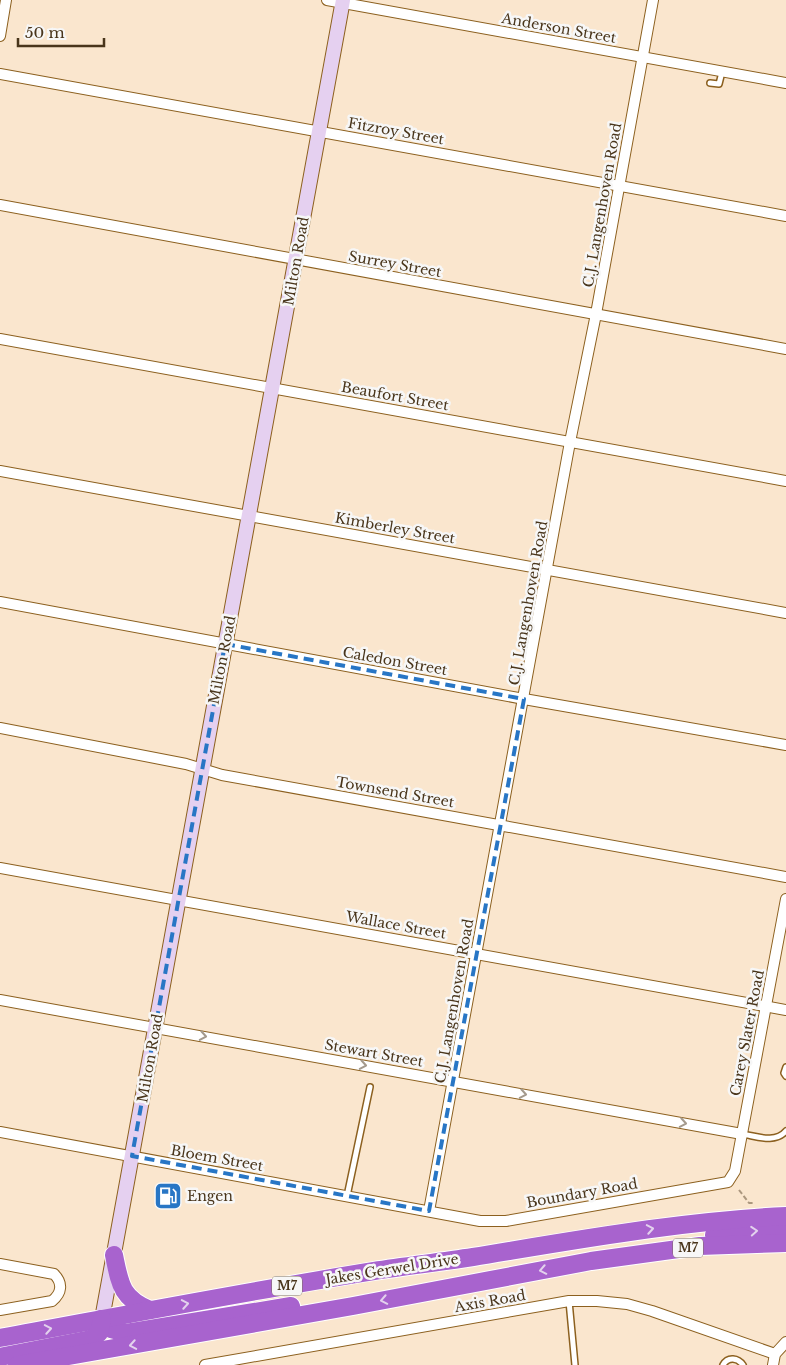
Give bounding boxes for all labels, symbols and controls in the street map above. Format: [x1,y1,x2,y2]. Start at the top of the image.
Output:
street label: Anderson Street [499,9,618,47]
scale bar [18,15,104,47]
text: 50 m [25,23,65,42]
street label: Fitzroy Street [347,114,446,148]
street label: C.J. Langenhoven Road [579,121,625,289]
street label: Milton Road [279,215,313,307]
street label: Surrey Street [347,247,444,281]
street label: Beaufort Street [340,378,451,414]
street label: Kimberley Street [334,509,457,548]
street label: C.J. Langenhoven Road [505,519,551,687]
street label: Milton Road [205,614,240,706]
street label: Caledon Street [341,643,449,679]
street label: Townsend Street [334,773,456,811]
street label: Wallace Street [343,907,448,943]
street label: C.J. Langenhoven Road [431,917,477,1085]
street label: Carey Slater Road [726,968,768,1098]
street label: Milton Road [133,1012,167,1104]
one-way arrow [199,1031,208,1041]
street label: Stewart Street [323,1035,425,1071]
one-way arrow [359,1060,368,1070]
one-way arrow [519,1089,527,1099]
one-way arrow [679,1117,687,1127]
street label: Bloem Street [169,1141,265,1175]
street label: Boundary Road [525,1174,640,1212]
fuel station icon: Engen [153,1181,183,1211]
place label: Engen [187,1187,233,1205]
one-way arrow [646,1224,655,1234]
one-way arrow [751,1226,759,1237]
road number: M7 [673,1238,703,1258]
street label: Jakes Gerwel Drive [322,1250,460,1289]
one-way arrow [539,1264,548,1274]
road number: M7 [272,1276,302,1295]
street label: Axis Road [452,1286,527,1316]
one-way arrow [379,1295,388,1305]
one-way arrow [180,1300,189,1310]
one-way arrow [44,1324,52,1335]
one-way arrow [128,1340,137,1350]

